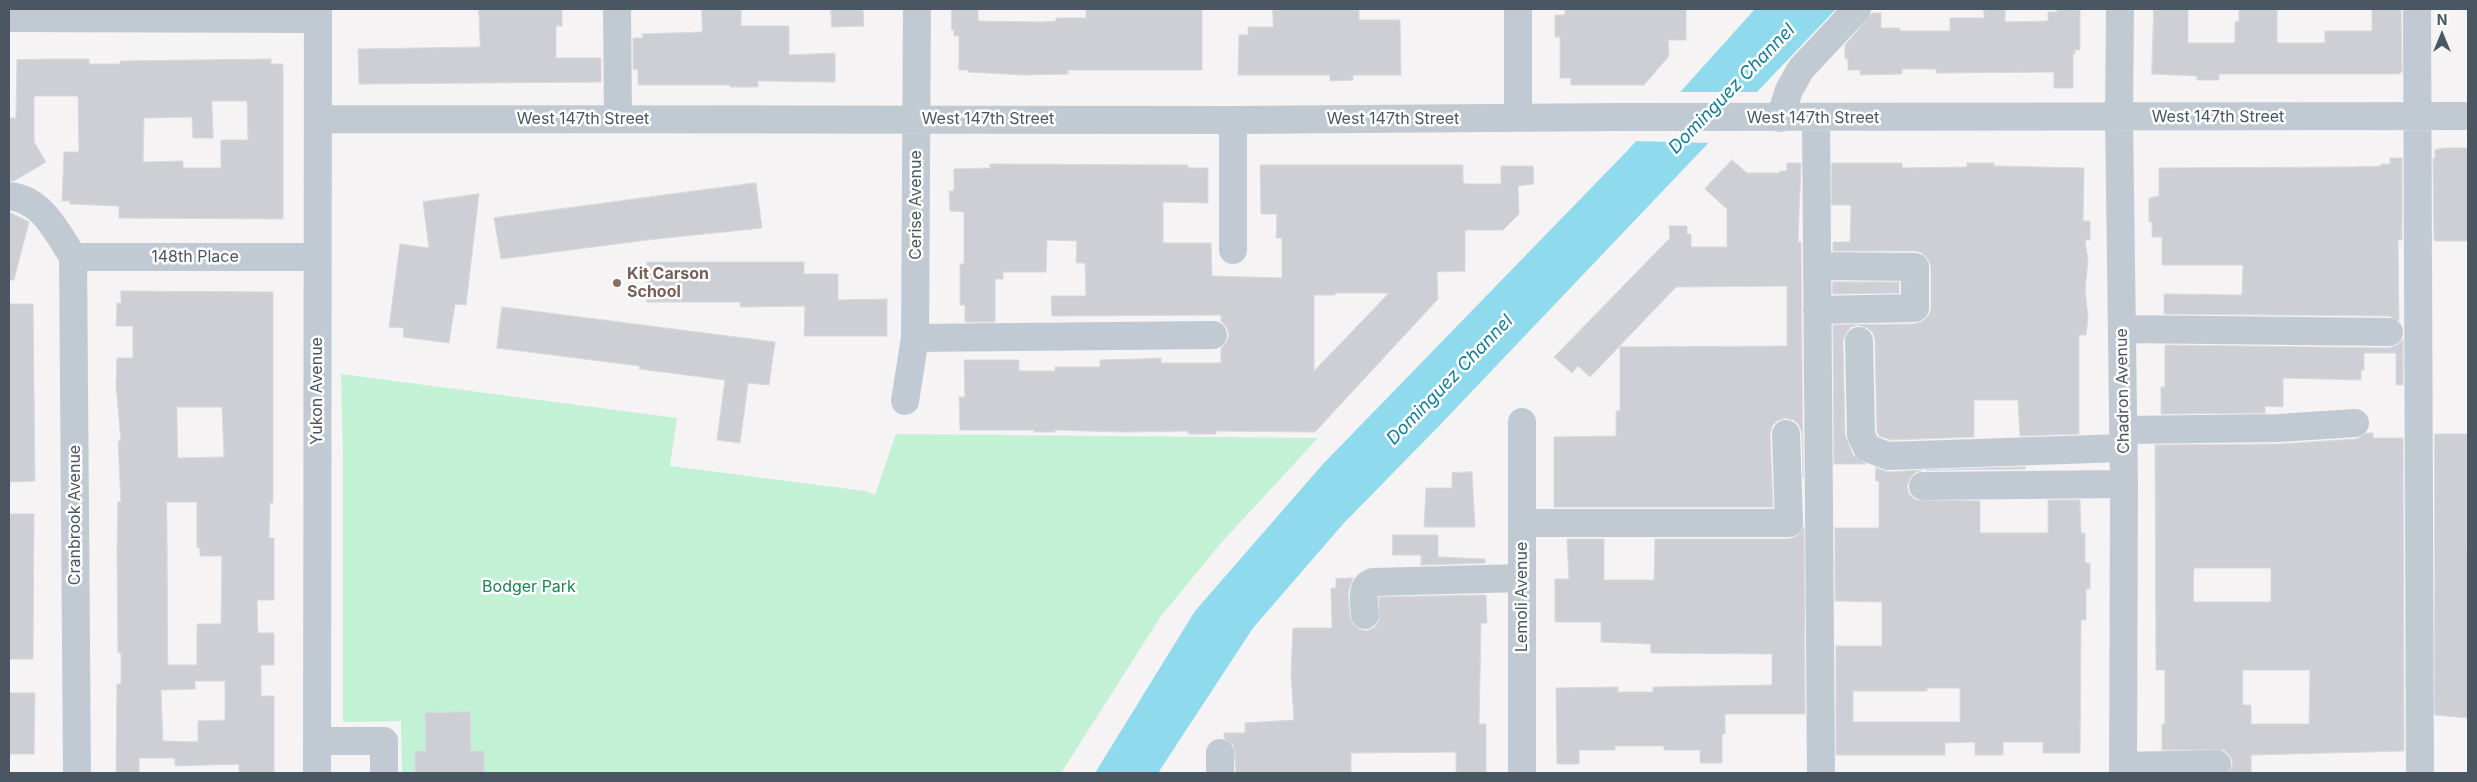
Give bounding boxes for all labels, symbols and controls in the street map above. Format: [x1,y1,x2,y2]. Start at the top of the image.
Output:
north arrow [2417,10,2467,60]
text: N [2437,11,2447,28]
water label: Dominguez Channel [1664,20,1800,158]
street label: West 147th Street [2152,107,2284,127]
street label: West 147th Street [1747,108,1879,128]
street label: West 147th Street [517,109,649,129]
street label: West 147th Street [922,109,1054,129]
street label: West 147th Street [1327,109,1459,129]
street label: Cerise Avenue [906,150,926,260]
street label: 148th Place [151,247,239,267]
place label: Kit Carson School [627,264,709,302]
marker: Kit Carson School [611,277,623,289]
water label: Dominguez Channel [1382,311,1518,449]
street label: Chadron Avenue [2112,328,2134,454]
street label: Yukon Avenue [307,337,327,445]
street label: Cranbrook Avenue [65,445,85,585]
street label: Lemoli Avenue [1512,542,1532,652]
park label: Bodger Park [482,577,576,597]

